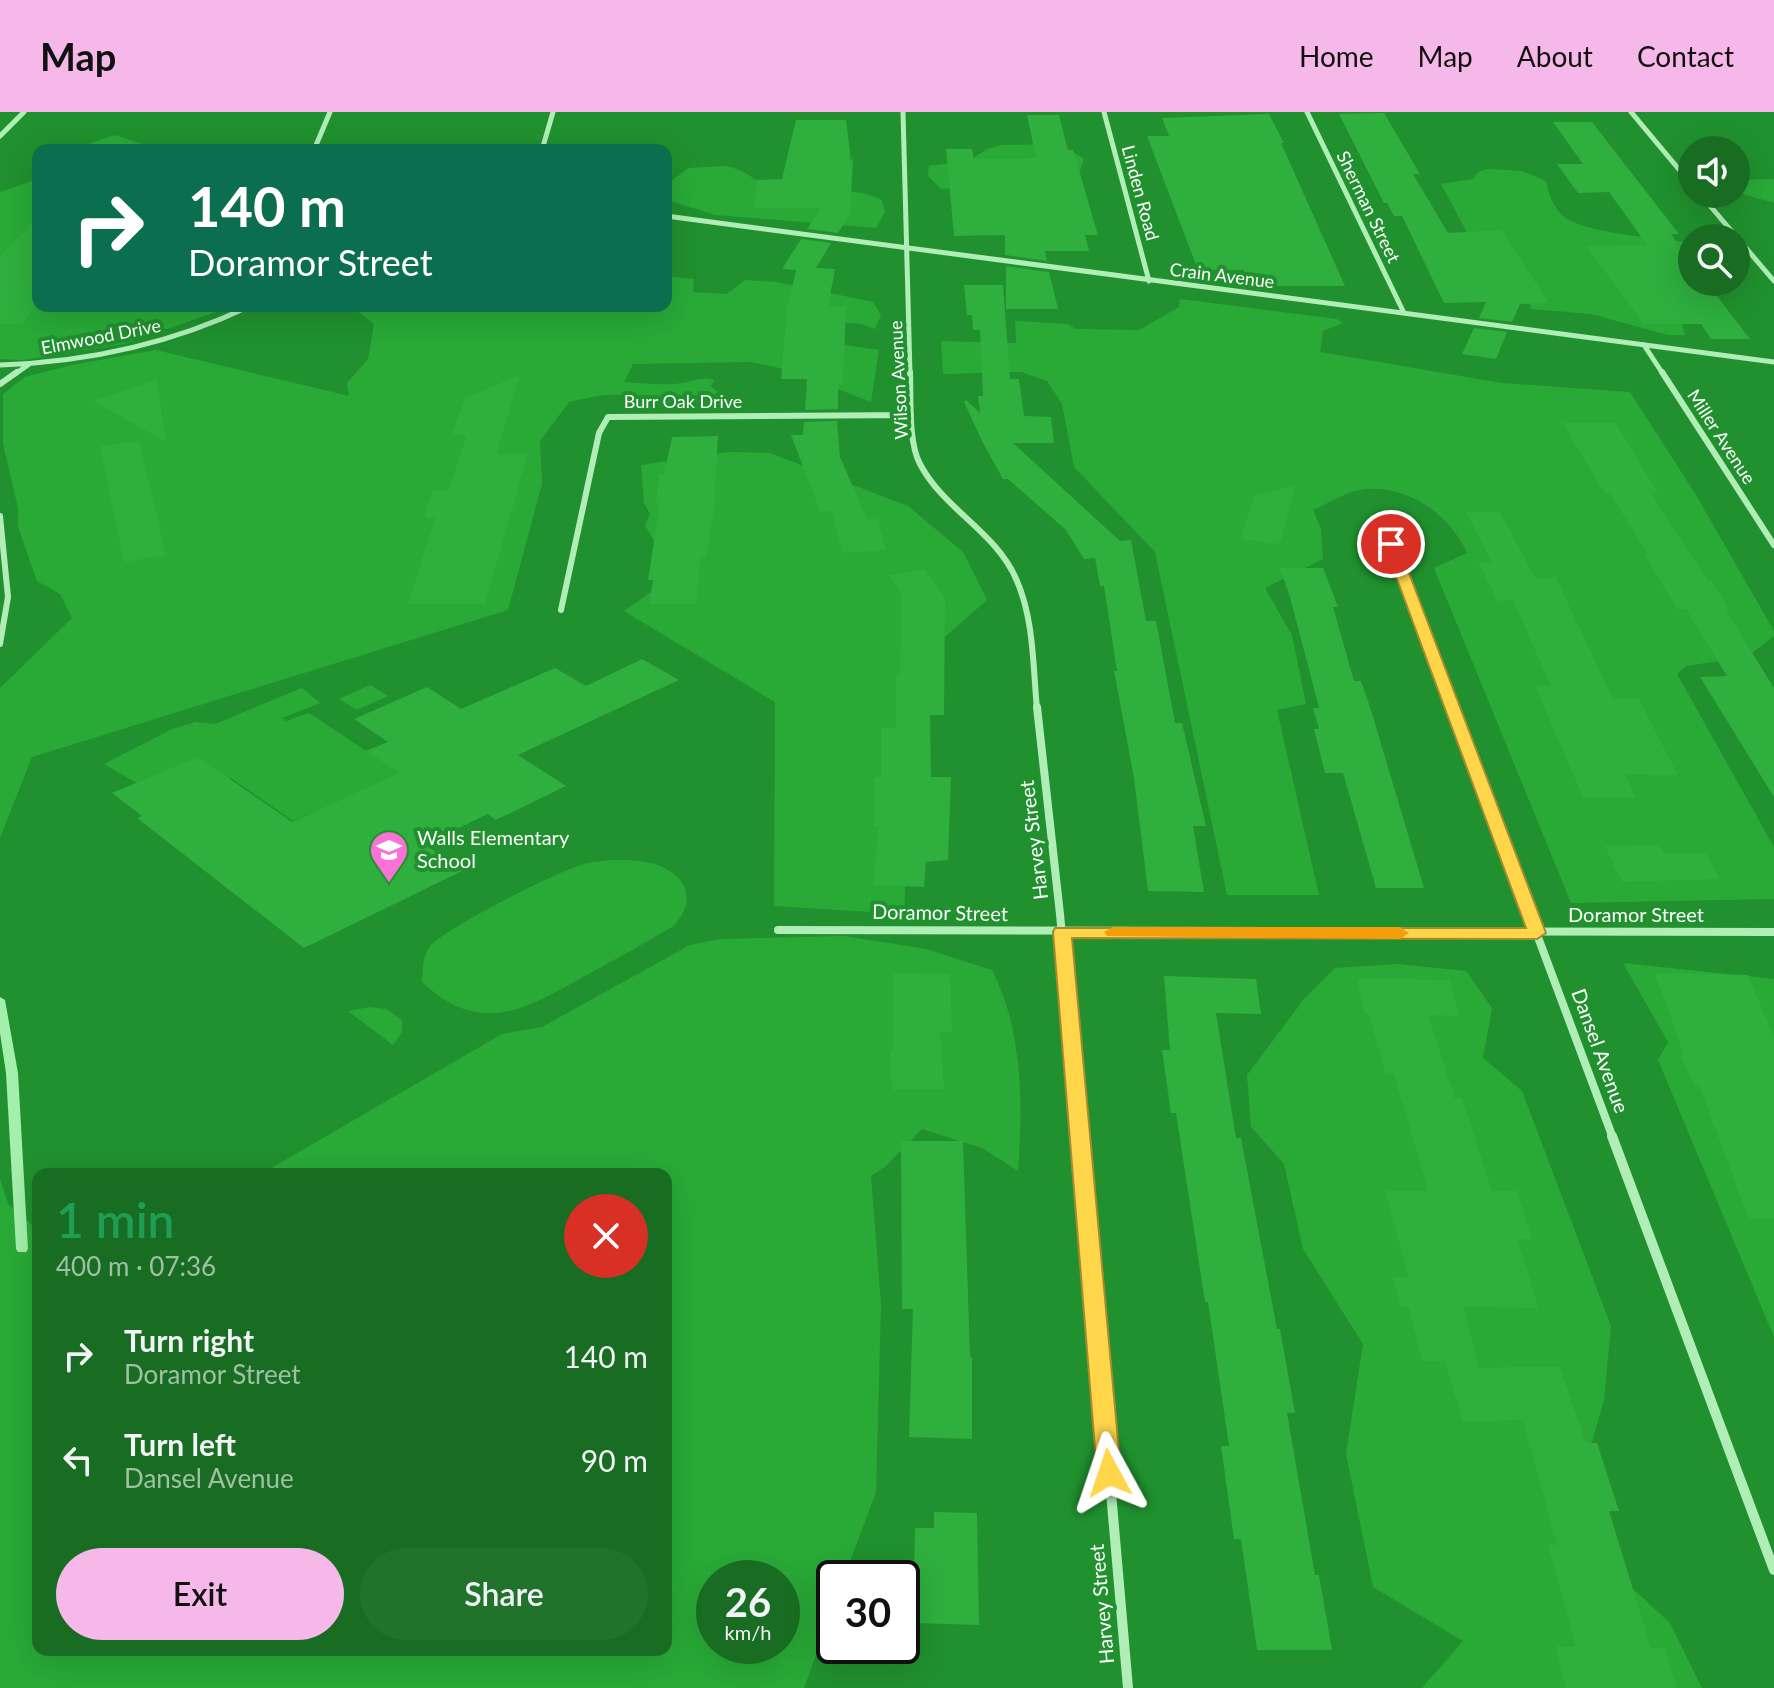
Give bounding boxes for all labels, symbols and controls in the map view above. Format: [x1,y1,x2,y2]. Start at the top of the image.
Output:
text: Map [40,33,116,79]
text: Home [1299,39,1374,73]
text: Map [1418,39,1473,73]
text: About [1517,39,1593,73]
text: Contact [1637,39,1734,73]
map controls [1678,136,1750,296]
button: sound [1678,136,1750,208]
street label: Linden Road [1118,143,1164,243]
street label: Sherman Street [1332,147,1406,266]
text: 140 m [188,172,346,239]
icon: right [56,176,160,280]
button: search [1678,224,1750,296]
text: Doramor Street [188,240,433,284]
street label: Crain Avenue [1169,258,1276,292]
street label: Elmwood Drive [39,314,162,358]
street label: Wilson Avenue [884,320,912,440]
street label: Miller Avenue [1683,385,1761,488]
street label: Burr Oak Drive [624,390,742,412]
pin [1357,510,1425,578]
icon: arrive [1369,522,1413,566]
street label: Harvey Street [1014,779,1052,901]
place label: Walls Elementary School [417,825,570,872]
school or university icon: Walls Elementary School [368,829,410,884]
street label: Doramor Street [872,899,1008,925]
street label: Doramor Street [1568,902,1704,926]
street label: Dansel Avenue [1567,985,1635,1116]
text: 1 min [56,1191,174,1248]
button: close [564,1194,648,1278]
text: 400 m · 07:36 [56,1250,216,1282]
text: Turn right [124,1322,254,1358]
icon: right [56,1334,100,1378]
text: 140 m [563,1338,648,1374]
text: Doramor Street [124,1358,301,1390]
text: Turn left [124,1426,236,1462]
position arrow [1067,1431,1151,1515]
icon: left [56,1438,100,1482]
text: 90 m [581,1442,648,1478]
text: Dansel Avenue [124,1462,294,1494]
street label: Harvey Street [1084,1543,1118,1665]
button: Exit [56,1548,344,1640]
button: Share [360,1548,648,1640]
speed limit sign: 30 [816,1560,920,1664]
text: 26 [725,1578,771,1626]
text: km/h [725,1620,771,1644]

